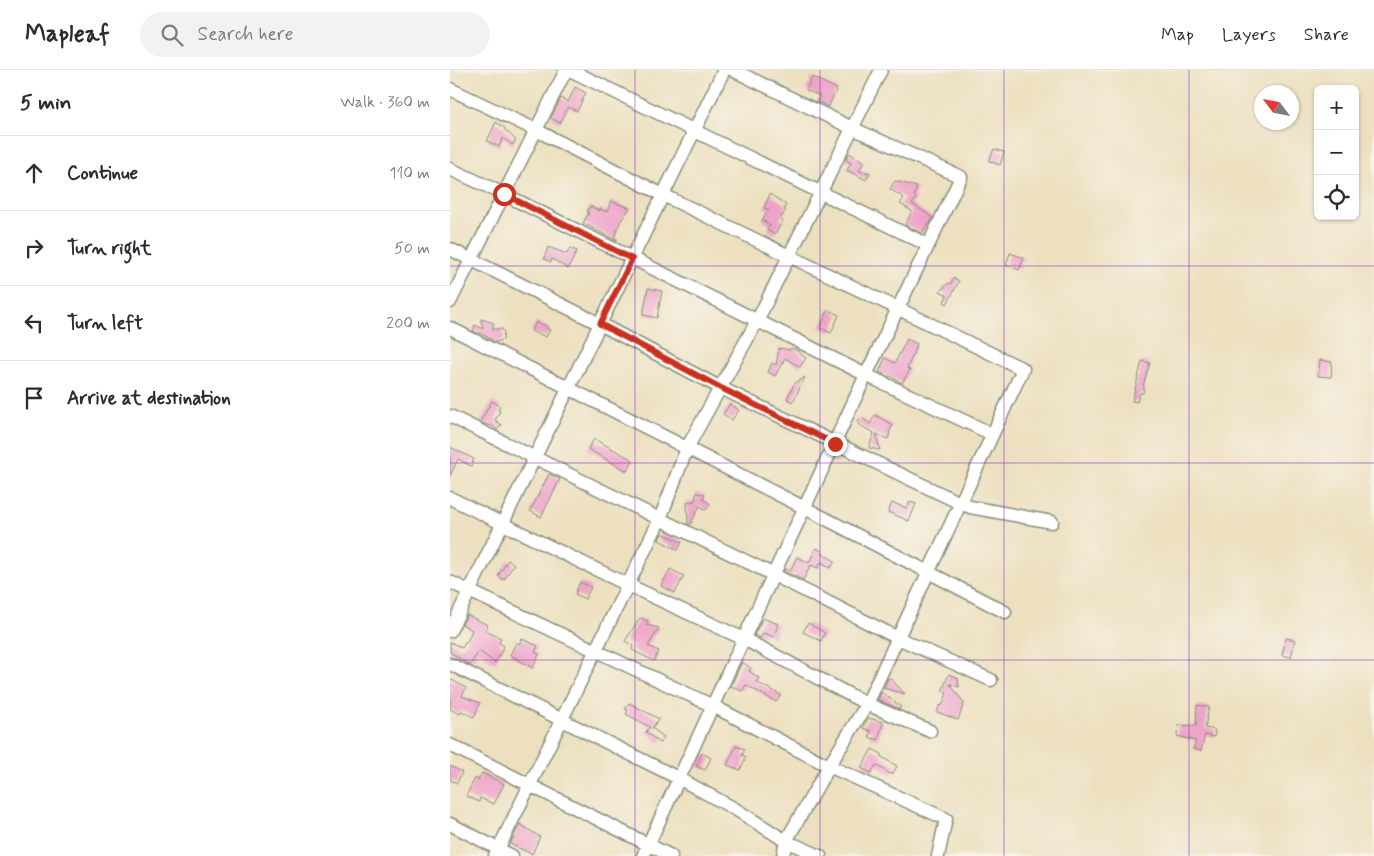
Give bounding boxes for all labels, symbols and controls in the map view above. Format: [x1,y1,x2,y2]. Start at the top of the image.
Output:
search box [140,12,490,57]
text: Mapleaf [25,19,110,50]
icon: search [158,21,186,49]
text: Search here [198,22,293,47]
text: Map [1161,23,1194,47]
text: Layers [1222,23,1276,47]
text: Share [1304,23,1349,47]
north arrow [1254,85,1299,130]
map controls [1314,85,1359,220]
button: + [1314,85,1359,130]
text: 5 min [20,89,72,117]
text: Walk · 360 m [340,92,430,113]
button: − [1314,130,1359,175]
icon: ahead [20,159,48,187]
text: Continue [67,161,138,186]
text: 110 m [389,163,430,184]
button: locate [1314,175,1359,220]
route start [493,183,516,206]
icon: right [20,234,48,262]
text: Turn right [67,236,151,261]
text: 50 m [394,238,430,259]
icon: left [20,309,48,337]
text: Turn left [67,311,143,336]
text: 200 m [386,313,430,334]
icon: arrive [20,384,48,412]
text: Arrive at destination [67,386,231,411]
route end [824,433,847,456]

